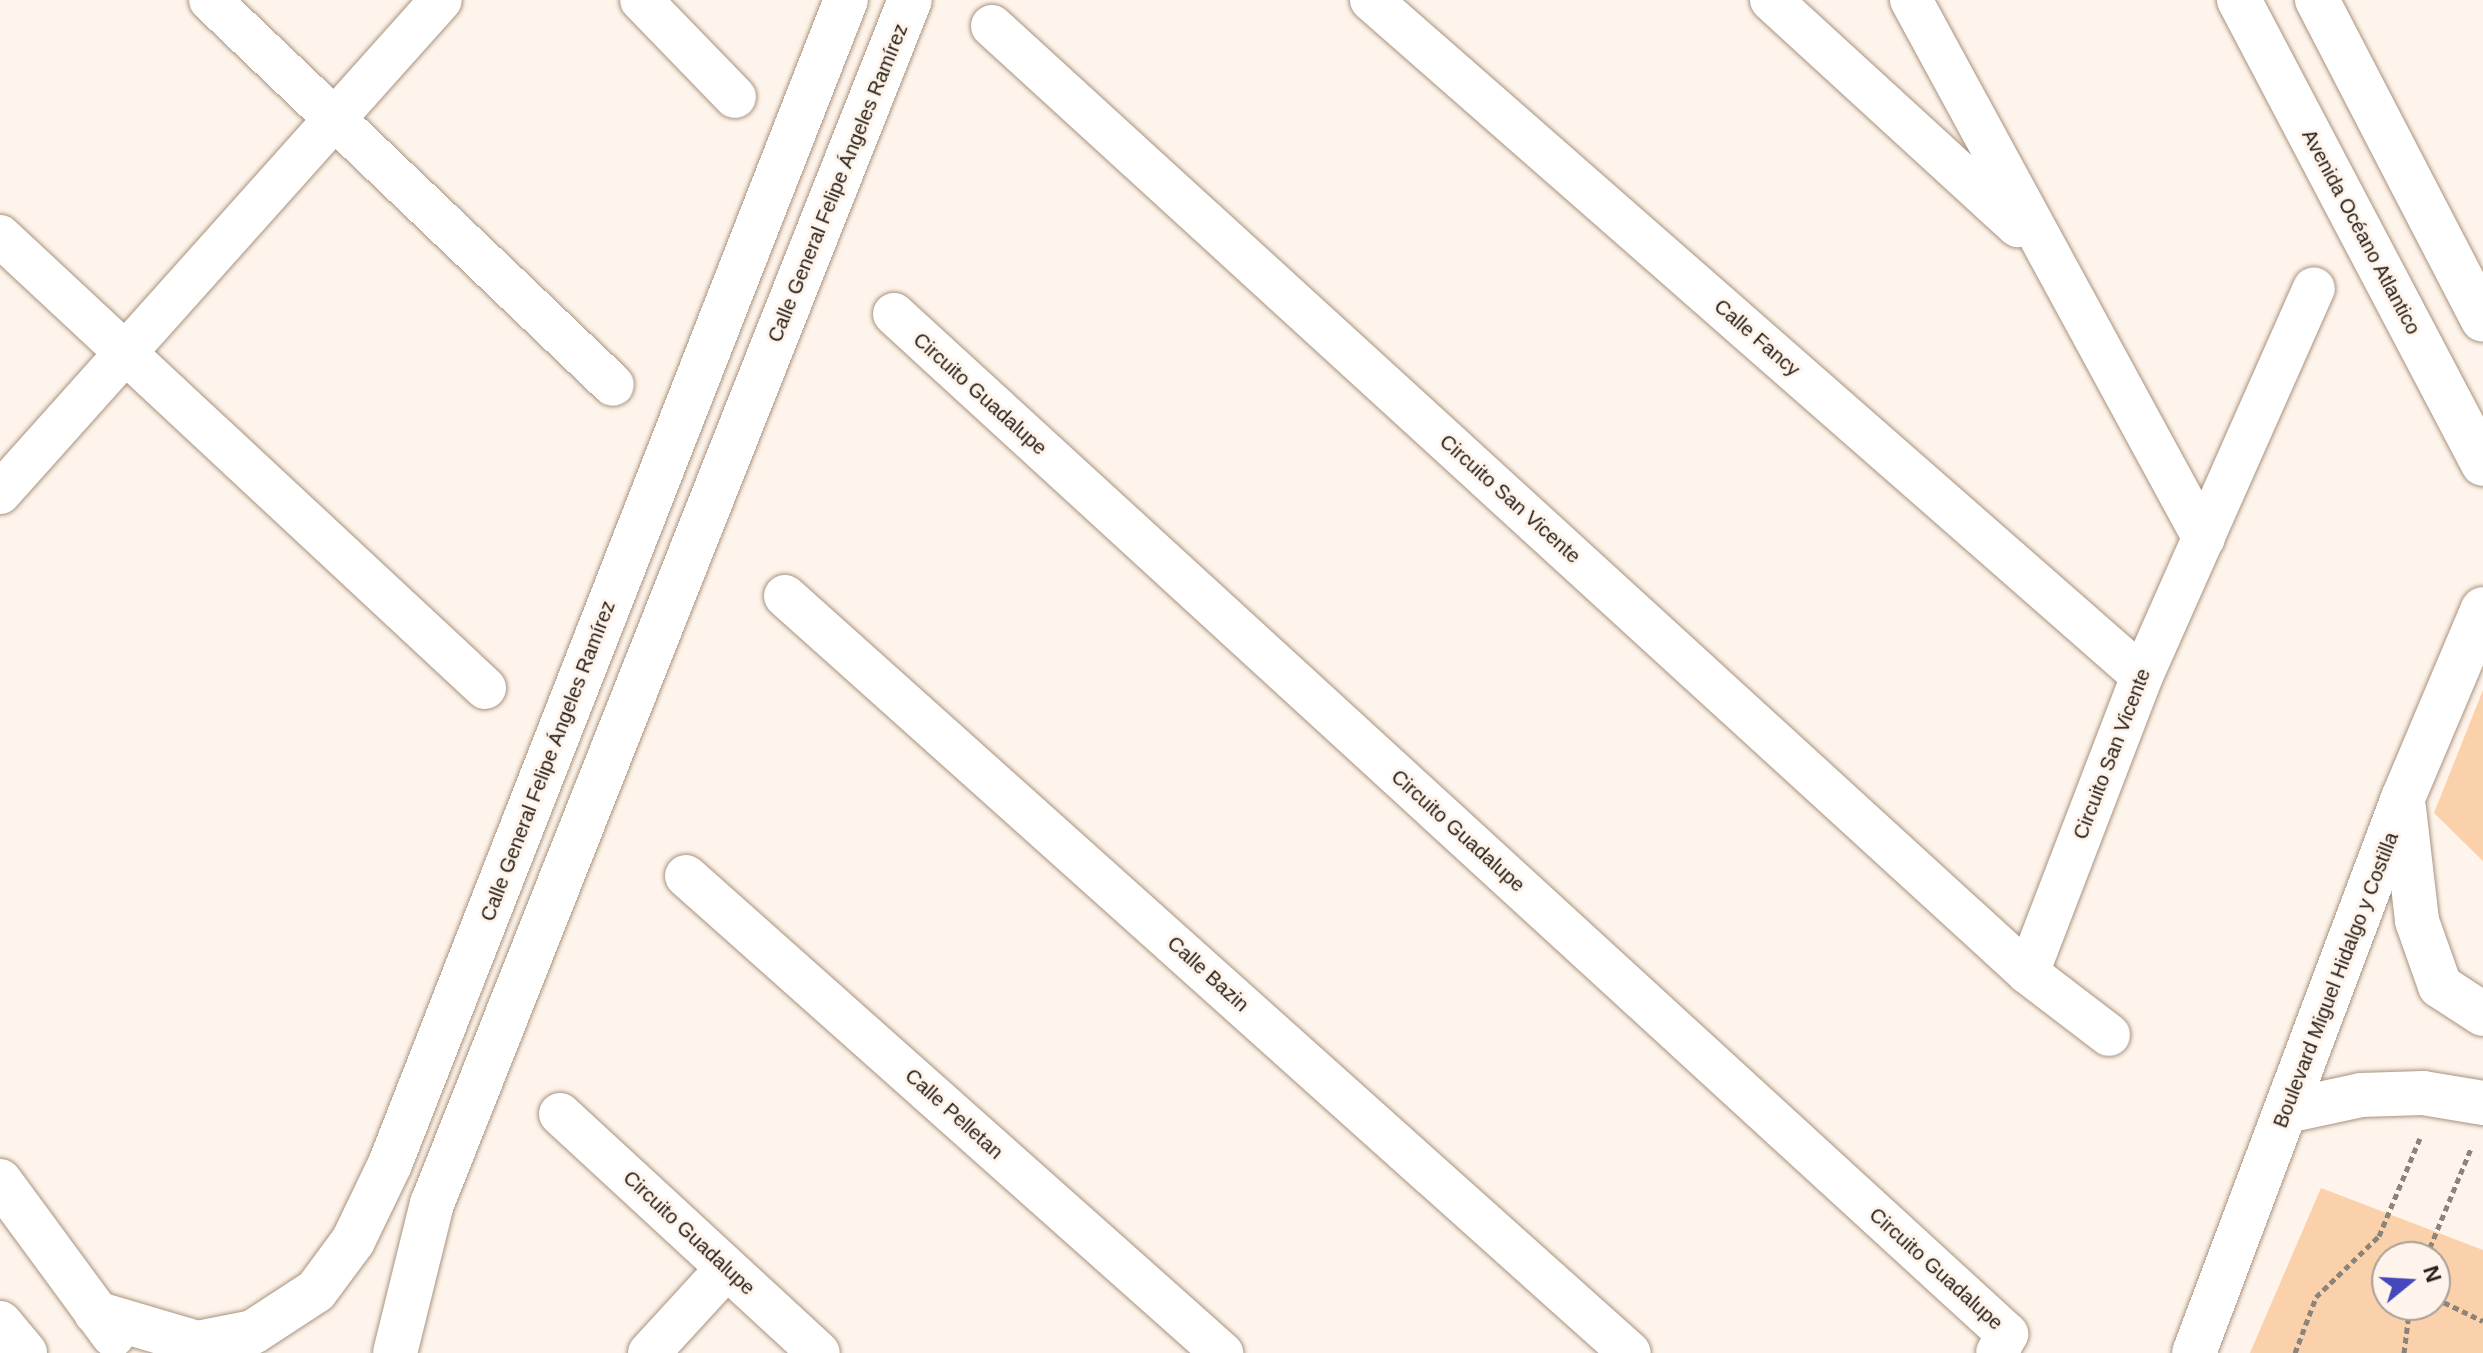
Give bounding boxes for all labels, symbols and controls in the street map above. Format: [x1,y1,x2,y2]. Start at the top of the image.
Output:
street label: Calle General Felipe Ángeles Ramírez [763,20,913,346]
street label: Avenida Océano Atlantico [2296,125,2426,339]
street label: Calle Fancy [1709,294,1805,382]
street label: Circuito Guadalupe [908,328,1052,460]
street label: Circuito San Vicente [1435,430,1585,568]
street label: Calle General Felipe Ángeles Ramírez [476,597,620,925]
street label: Circuito San Vicente [2068,665,2156,843]
street label: Circuito Guadalupe [1386,765,1530,897]
street label: Boulevard Miguel Hidalgo y Costilla [2268,829,2404,1131]
street label: Calle Bazin [1162,931,1254,1017]
street label: Calle Pelletan [900,1064,1008,1164]
street label: Circuito Guadalupe [618,1166,760,1300]
street label: Circuito Guadalupe [1864,1203,2008,1335]
north arrow [2371,1241,2451,1321]
text: N [2418,1263,2447,1285]

